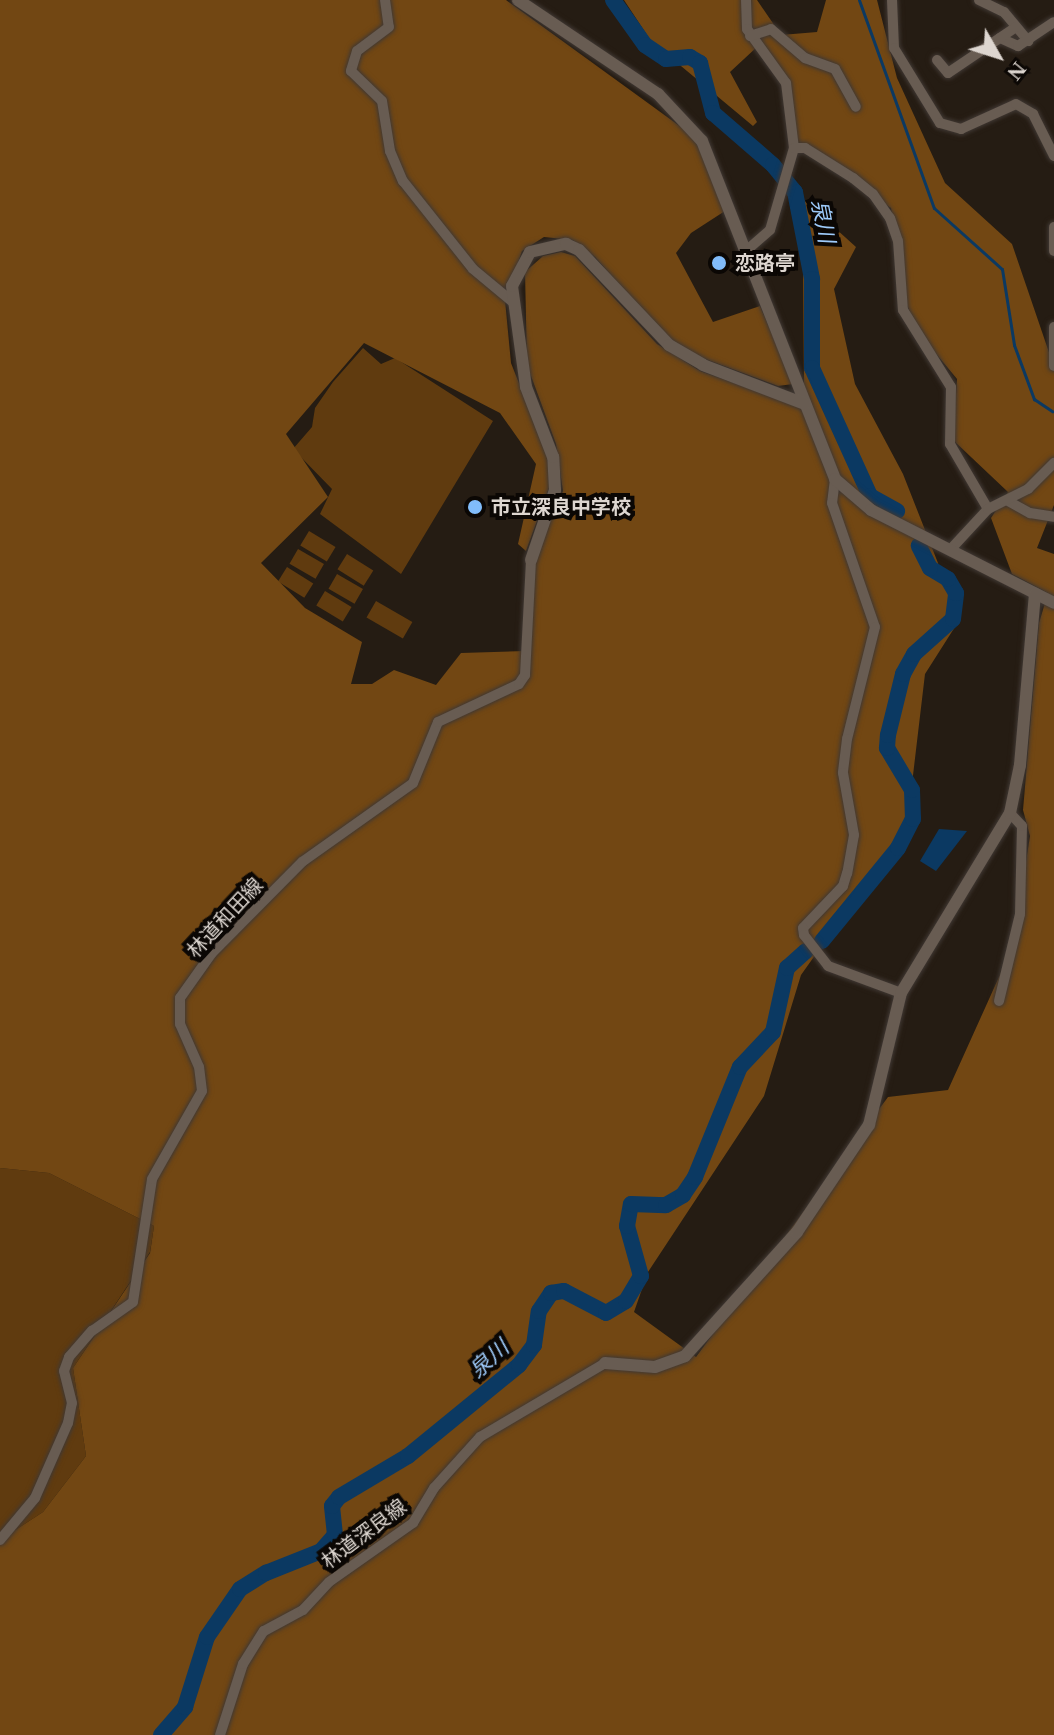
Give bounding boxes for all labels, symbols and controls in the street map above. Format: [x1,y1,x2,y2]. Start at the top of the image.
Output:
north arrow [958,16,1038,96]
text: N [1002,57,1032,85]
water label: 泉川 [806,197,840,245]
place label: 恋路亭 [735,251,795,275]
marker: 恋路亭 [710,254,728,272]
place label: 市立深良中学校 [491,495,631,519]
marker: 市立深良中学校 [466,498,484,516]
street label: 林道和田線 [182,873,268,963]
water label: 泉川 [464,1334,514,1384]
street label: 林道深良線 [317,1494,411,1574]

